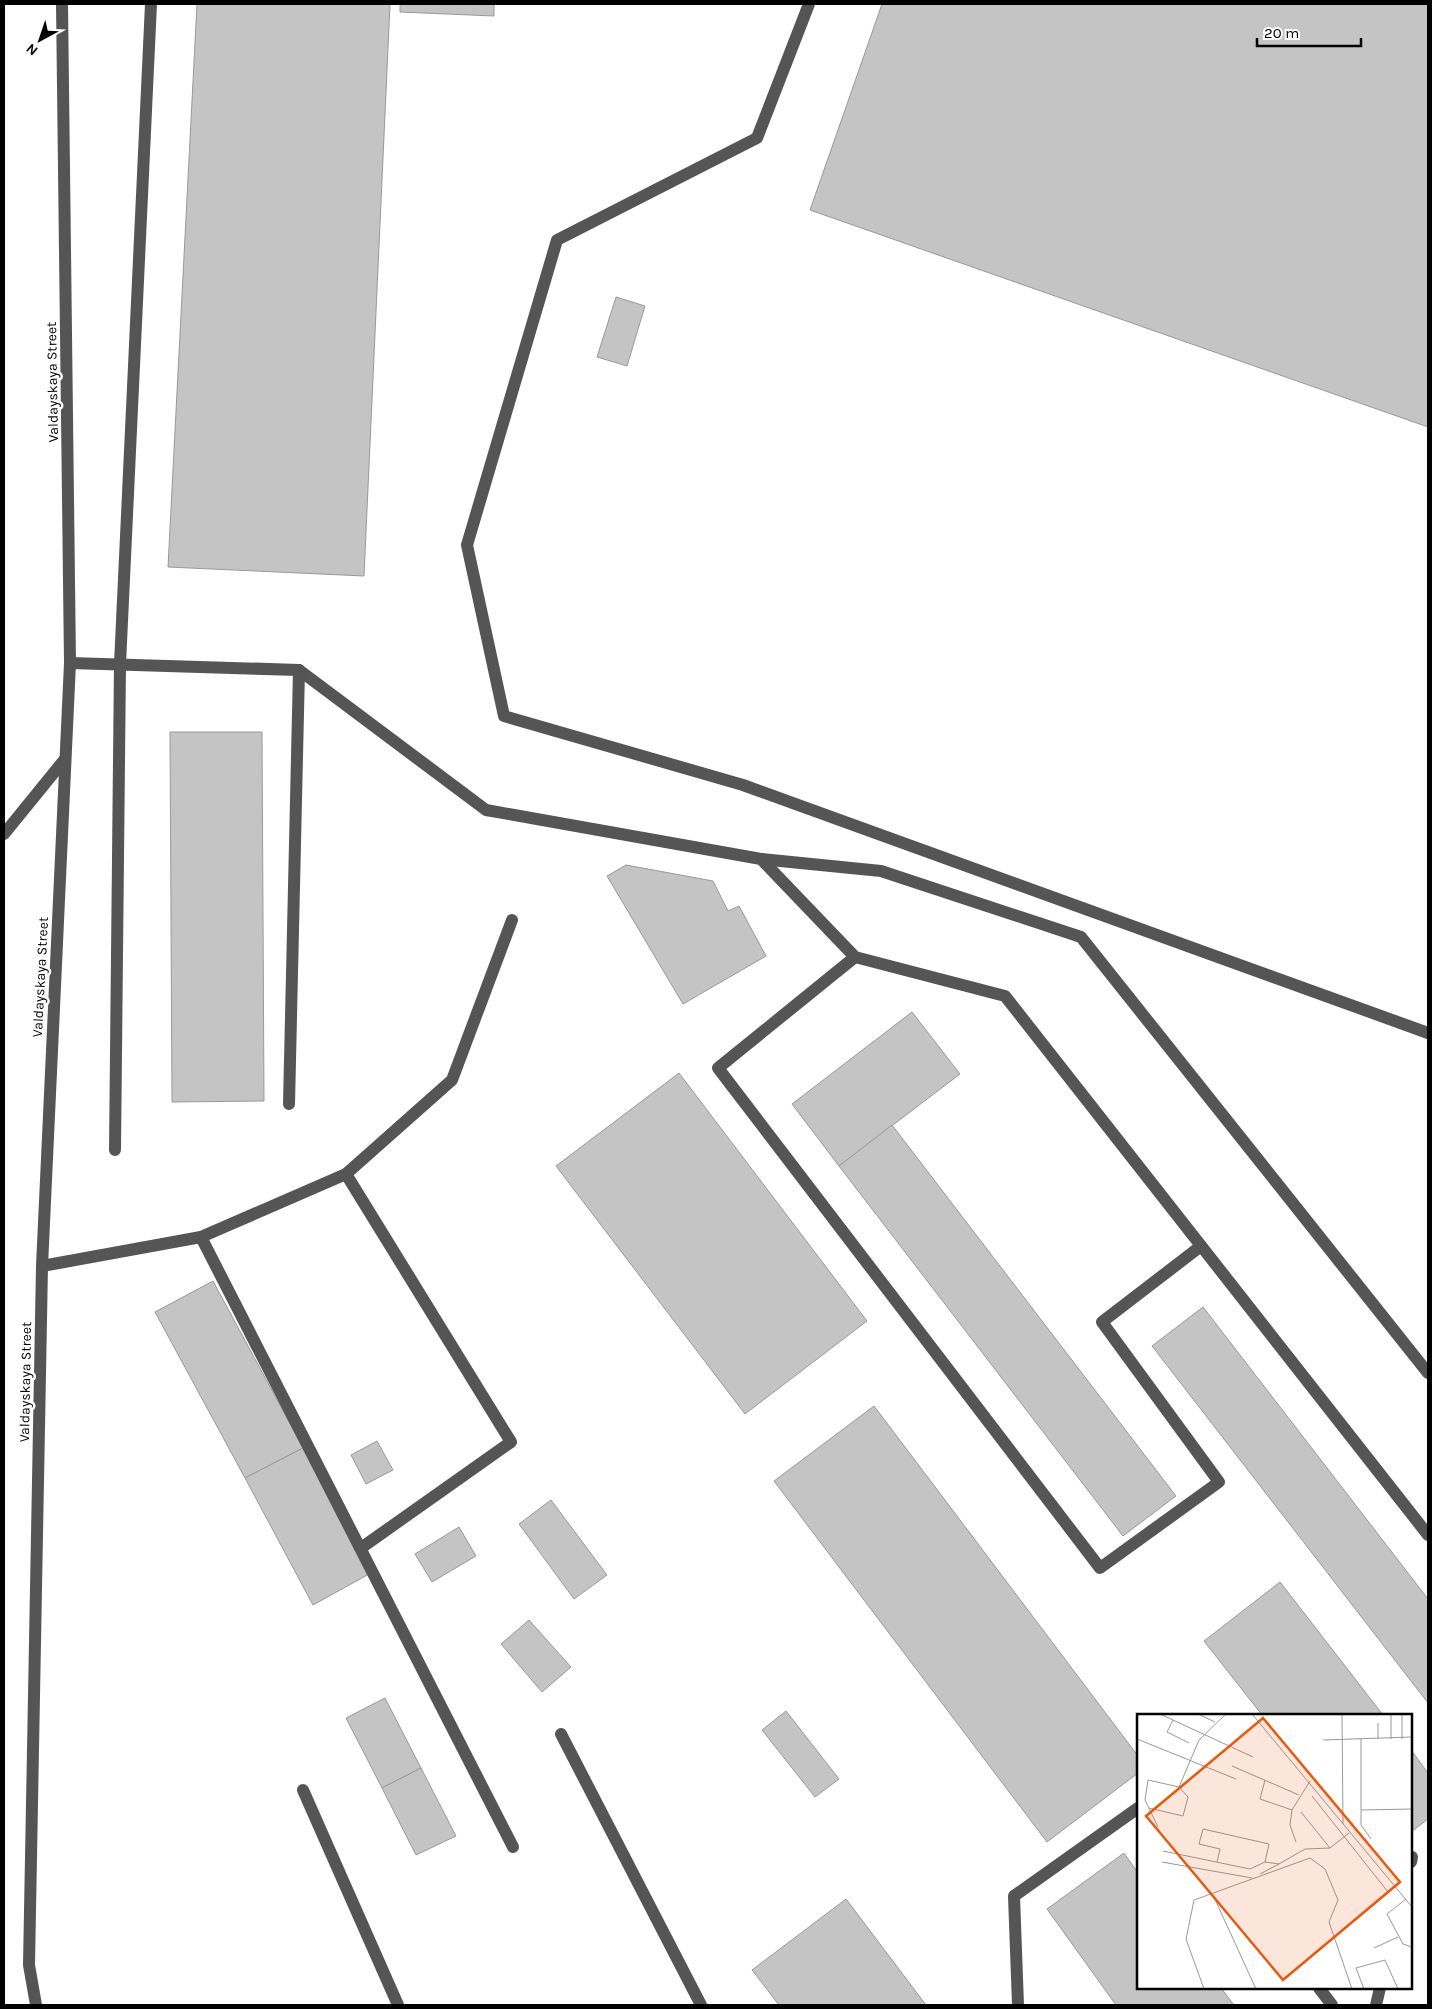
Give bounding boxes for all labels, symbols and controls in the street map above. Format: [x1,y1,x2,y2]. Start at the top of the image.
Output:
north arrow [15,15,65,65]
scale bar [1257,15,1361,47]
text: 20 m [1264,24,1299,42]
text: N [23,40,41,59]
street label: Valdayskaya Street [43,322,62,442]
street label: Valdayskaya Street [29,916,52,1038]
street label: Valdayskaya Street [16,1322,35,1442]
inset map [1137,1714,1412,1989]

